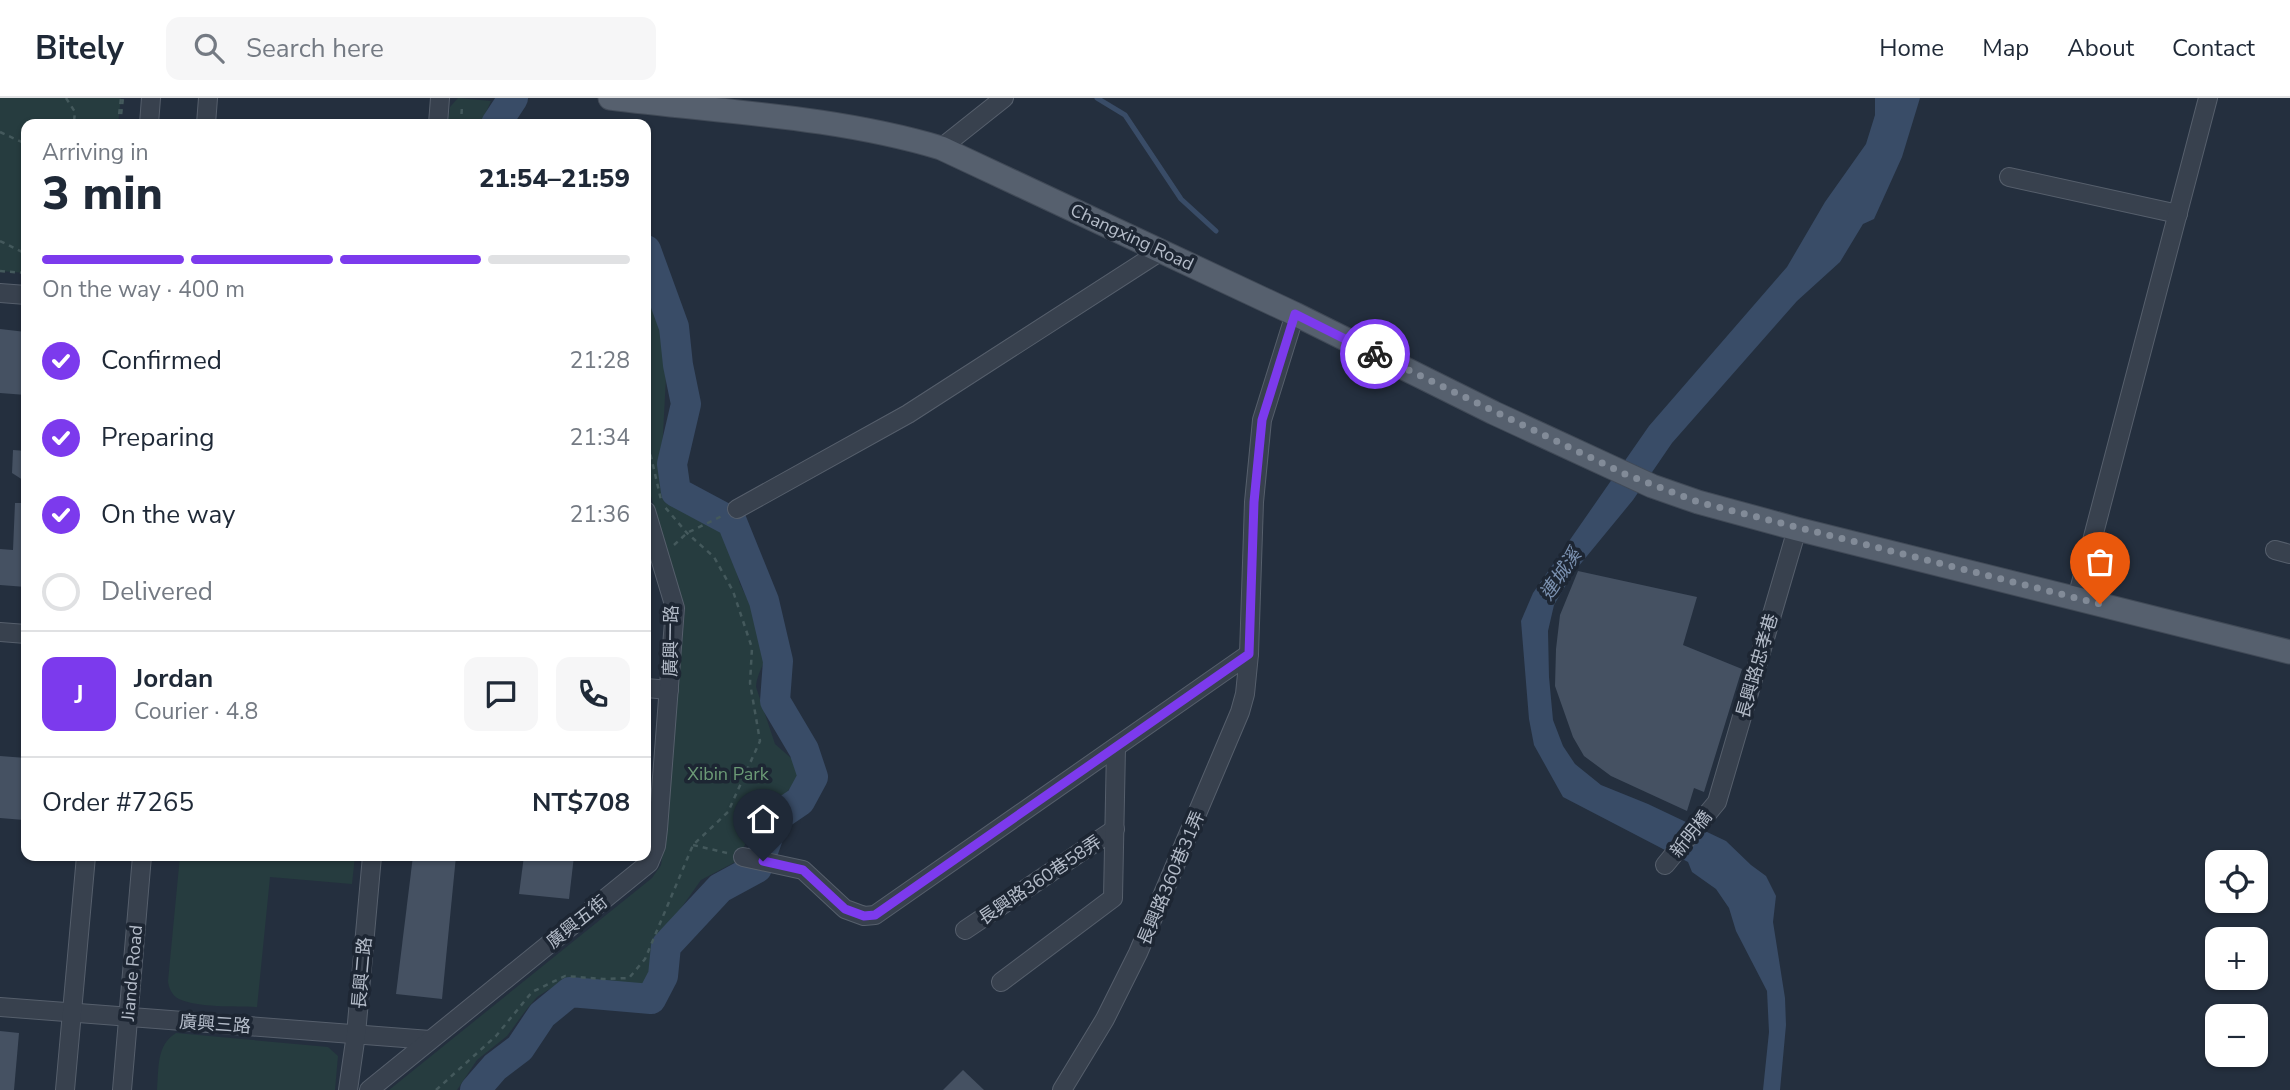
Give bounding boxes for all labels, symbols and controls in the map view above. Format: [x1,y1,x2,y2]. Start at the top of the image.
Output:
search box [166,17,656,80]
text: Bitely [35,26,124,71]
icon: search [190,29,228,67]
text: Search here [246,31,384,66]
text: Home [1879,32,1944,64]
text: Map [1982,32,2029,64]
text: About [2067,32,2134,64]
text: Contact [2172,32,2255,64]
text: Arriving in [42,137,149,168]
text: 21:54–21:59 [479,161,630,196]
text: 3 min [42,162,163,225]
street label: Changxing Road [1066,198,1198,276]
text: On the way · 400 m [42,274,245,305]
courier [1340,319,1410,389]
icon: bike [1356,335,1394,373]
icon: check [42,342,80,380]
text: Confirmed [101,343,222,378]
text: 21:28 [570,345,630,376]
icon: check [42,419,80,457]
text: Preparing [101,420,214,455]
text: 21:34 [570,422,630,453]
icon: check [42,496,80,534]
text: On the way [101,497,235,532]
text: 21:36 [570,499,630,530]
pin [2070,532,2130,604]
water label: 連城溪 [1534,541,1589,605]
icon: bag [2081,543,2119,581]
text: Delivered [101,574,213,609]
street label: 廣興一路 [658,605,684,677]
street label: 長興路忠孝巷 [1731,611,1783,721]
button: chat [464,657,538,731]
button: phone [556,657,630,731]
text: Jordan [134,661,213,696]
text: J [74,677,84,712]
text: Courier · 4.8 [134,696,258,727]
park label: Xibin Park [687,762,770,786]
text: Order #7265 [42,785,194,820]
text: NT$708 [532,785,630,820]
pin [733,789,793,861]
icon: home [744,800,782,838]
street label: 新明橋 [1665,805,1717,863]
street label: 長興路360巷31弄 [1132,807,1210,949]
street label: 長興路360巷58弄 [974,830,1106,930]
map controls [2205,850,2268,1067]
button: locate [2205,850,2268,913]
street label: 廣興五街 [541,890,613,954]
street label: Jiande Road [116,924,148,1023]
button: + [2205,927,2268,990]
street label: 長興二路 [347,936,377,1010]
button: − [2205,1004,2268,1067]
street label: 廣興三路 [178,1010,252,1038]

